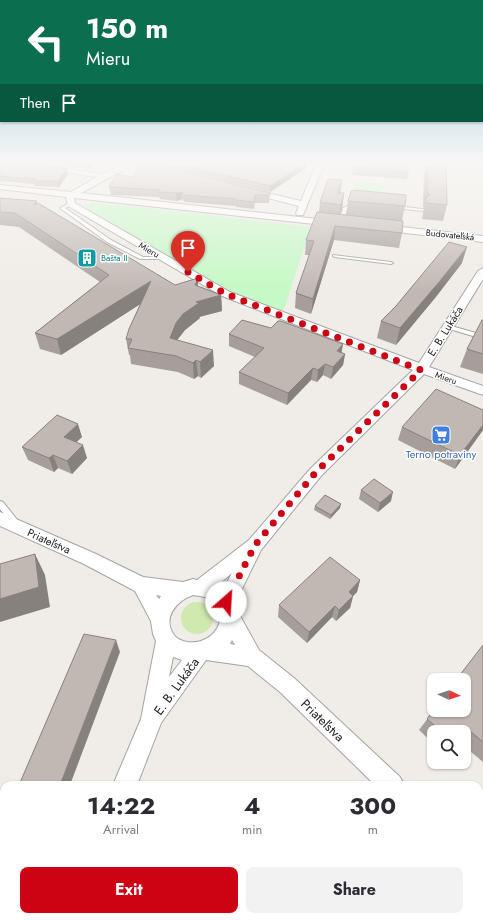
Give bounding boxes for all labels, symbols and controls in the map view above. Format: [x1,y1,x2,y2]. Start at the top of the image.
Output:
text: 150 m [86,8,168,49]
icon: left [20,16,72,68]
text: Mieru [86,46,130,72]
text: Then [20,92,50,114]
icon: arrive [58,92,80,114]
street label: Budovateľská [425,225,475,244]
pin [171,231,205,272]
icon: arrive [177,237,199,259]
street label: Mieru [136,238,162,261]
building icon: Bašta II [76,247,98,269]
place label: Bašta II [101,251,128,264]
street label: E. B. Lukáča [423,303,467,359]
street label: Mieru [434,368,459,387]
supermarket icon: Terno potraviny [430,424,452,446]
place label: Terno potraviny [406,446,477,462]
street label: Priateľstva [25,524,73,558]
position arrow [205,581,247,623]
street label: E. B. Lukáča [149,654,204,719]
north arrow [427,673,471,717]
map controls [427,673,471,769]
street label: Priateľstva [297,695,349,746]
button: search [427,725,471,769]
text: 14:22 [87,788,155,823]
text: 4 [244,788,261,823]
text: 300 [349,788,396,823]
text: Arrival [103,820,139,839]
text: min [242,820,262,839]
text: m [368,820,378,839]
button: Exit [20,867,238,913]
button: Share [246,867,463,913]

